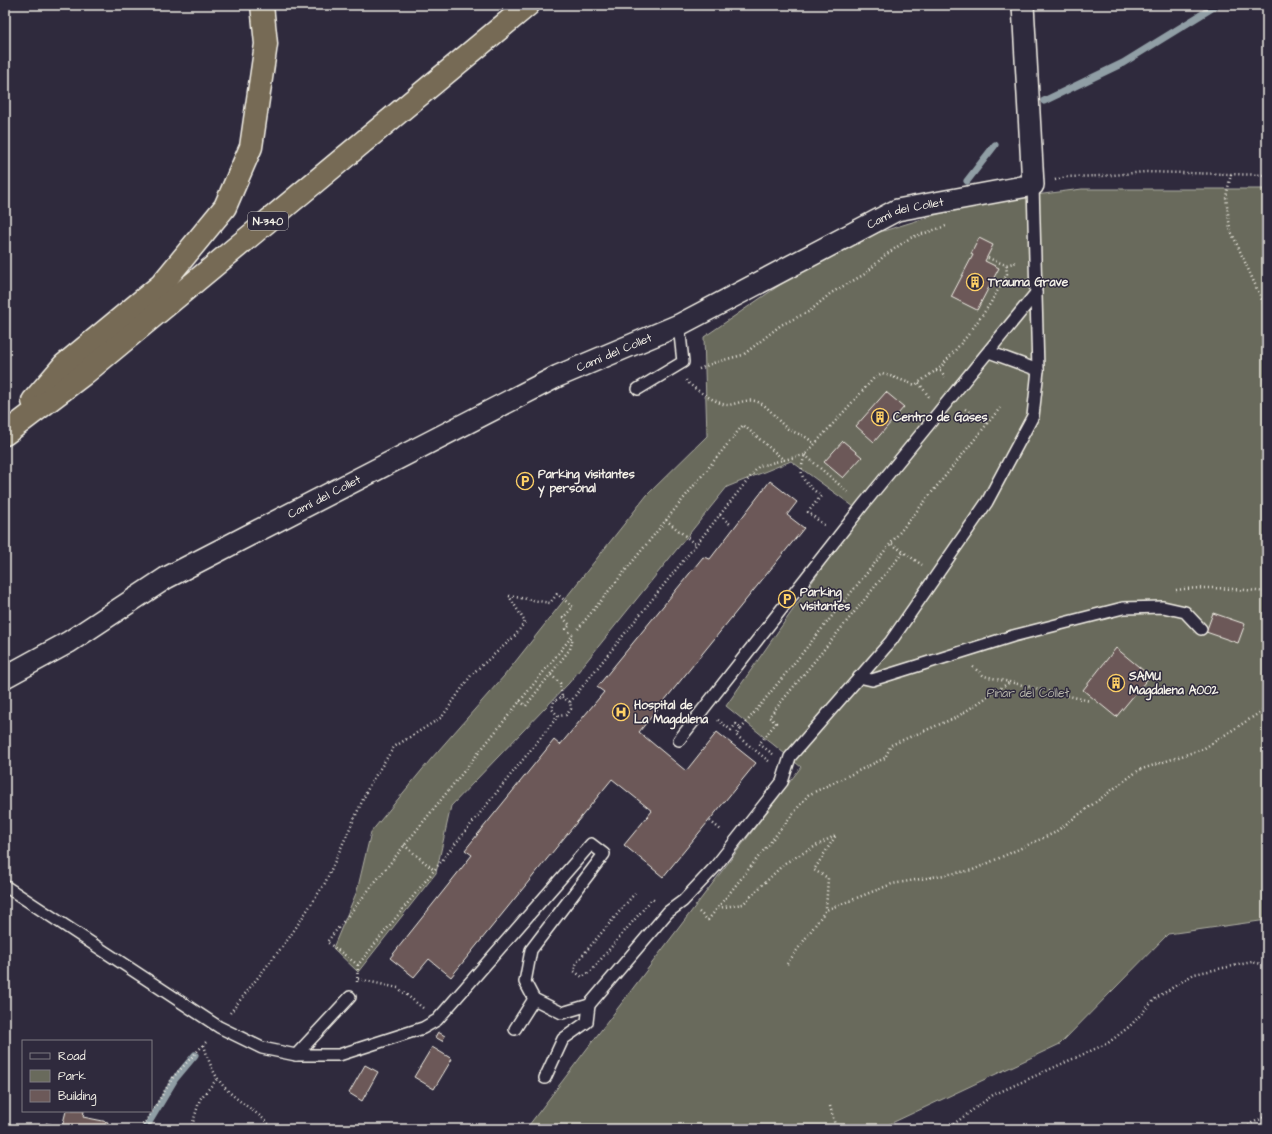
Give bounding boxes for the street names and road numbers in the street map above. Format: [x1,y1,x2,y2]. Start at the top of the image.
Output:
street label: Camí del Collet [864,194,945,233]
road number: N-340 [248,212,288,230]
street label: Camí del Collet [574,329,655,376]
street label: Camí del Collet [285,471,364,523]

